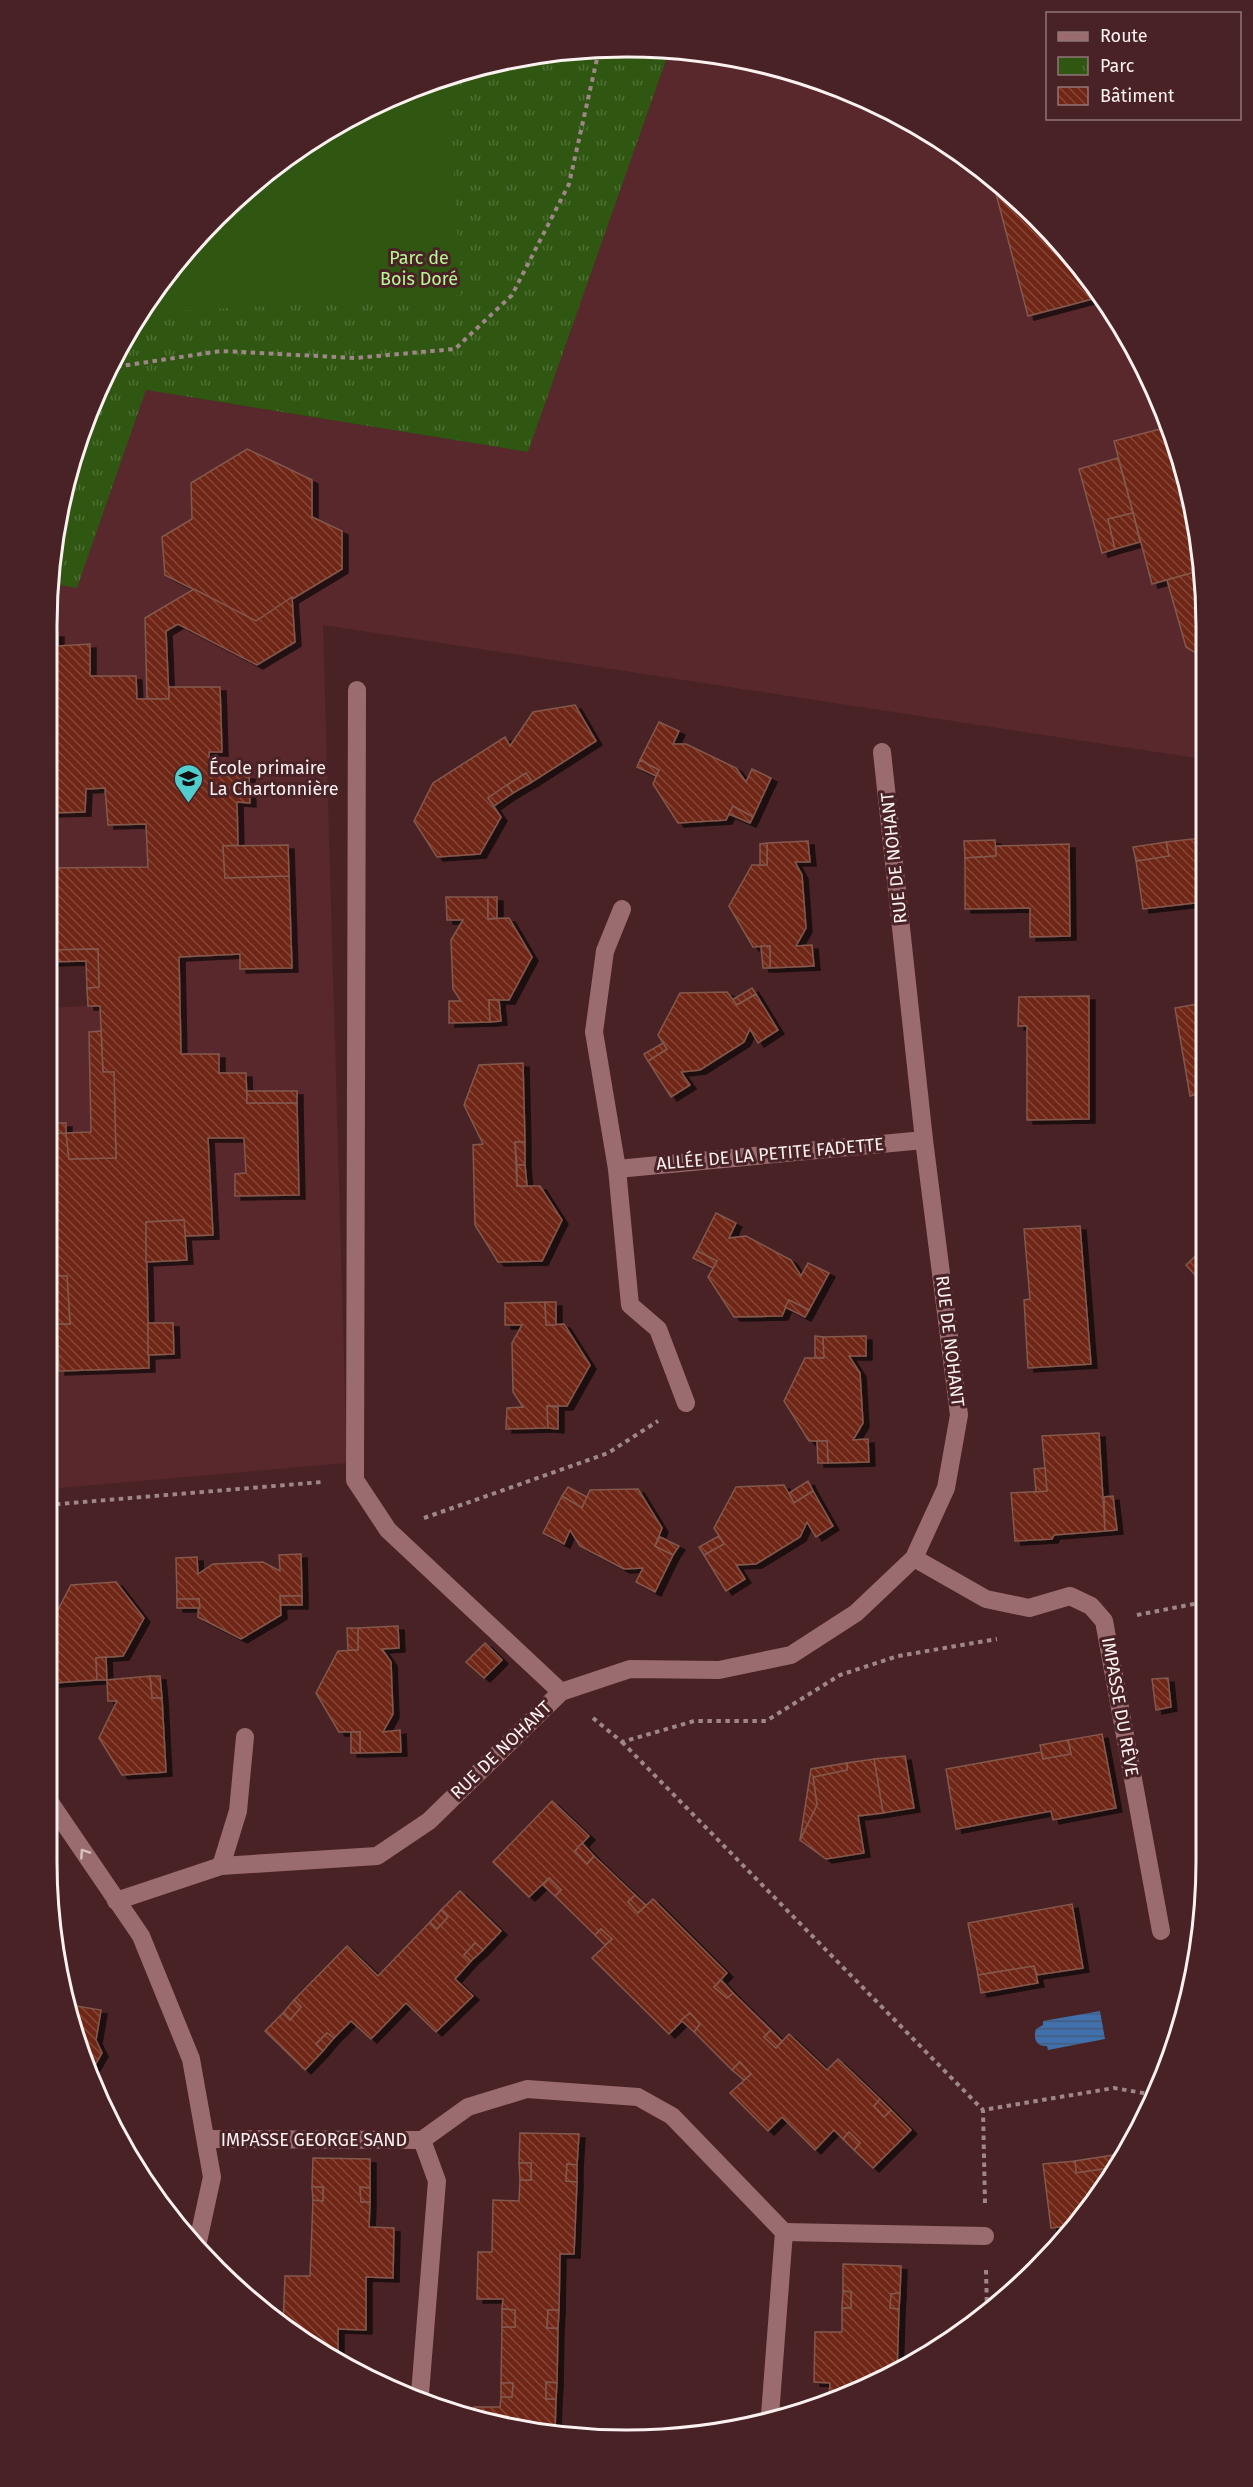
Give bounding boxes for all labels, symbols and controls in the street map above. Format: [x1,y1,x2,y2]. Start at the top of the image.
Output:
legend [1046,12,1241,120]
text: Route [1100,25,1148,47]
text: Parc [1100,55,1135,77]
text: Bâtiment [1100,85,1175,107]
park label: Parc de Bois Doré [380,247,458,290]
place label: École primaire La Chartonnière [209,756,338,800]
school or university icon: École primaire La Chartonnière [172,762,204,804]
street label: RUE DE NOHANT [876,791,912,925]
street label: ALLÉE DE LA PETITE FADETTE [655,1132,885,1175]
street label: RUE DE NOHANT [931,1274,969,1409]
street label: IMPASSE DU RÊVE [1097,1636,1143,1778]
street label: RUE DE NOHANT [446,1696,557,1804]
one-way arrow [80,1848,91,1859]
street label: IMPASSE GEORGE SAND [221,2129,407,2151]

